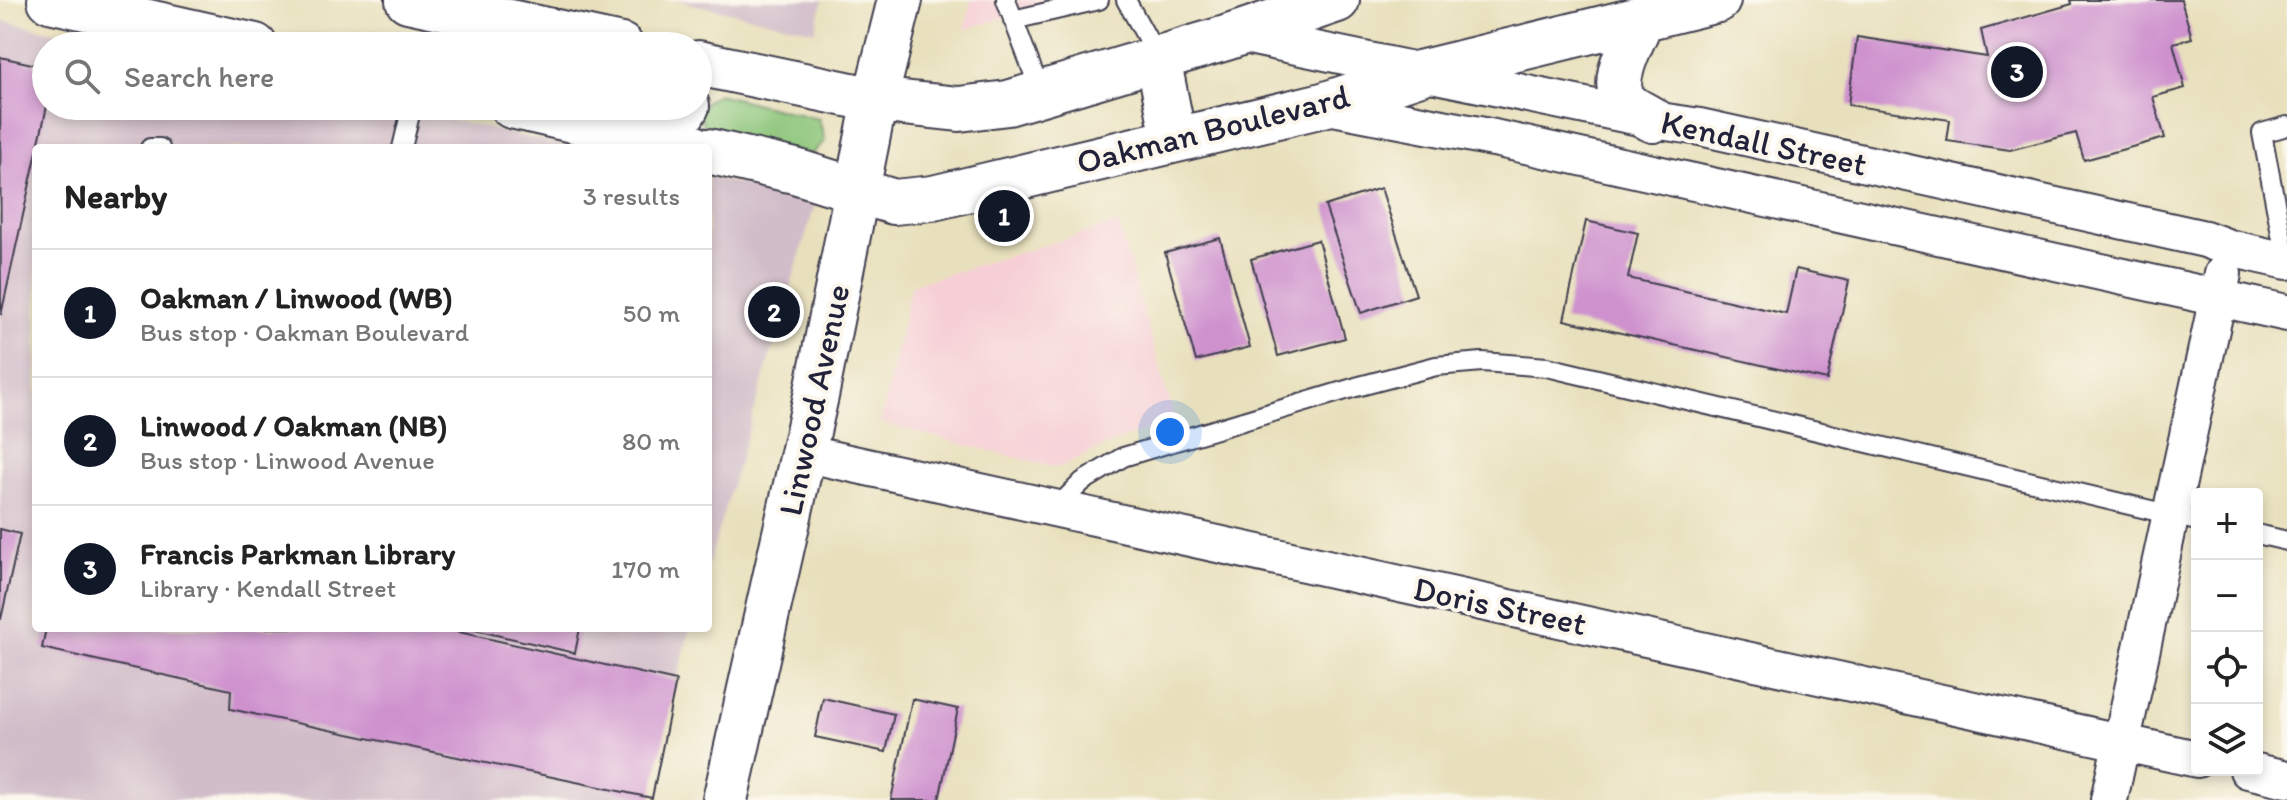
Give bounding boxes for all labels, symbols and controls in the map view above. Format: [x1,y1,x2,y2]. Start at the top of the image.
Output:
search box [32,32,712,120]
pin: 3 [1991,42,2043,102]
icon: search [60,54,104,98]
text: Search here [124,58,274,95]
street label: Oakman Boulevard [1072,75,1354,183]
street label: Kendall Street [1657,101,1871,185]
text: Nearby [64,176,167,217]
text: 3 results [583,180,680,212]
pin: 1 [978,186,1030,246]
text: Oakman / Linwood (WB) [140,279,453,316]
street label: Linwood Avenue [769,281,859,519]
pin: 2 [748,282,800,342]
text: 1 [84,297,96,329]
text: 50 m [623,297,680,329]
text: Bus stop · Oakman Boulevard [140,316,469,348]
text: Linwood / Oakman (NB) [140,407,447,444]
your location [1150,412,1190,452]
text: 2 [83,425,97,457]
text: 80 m [622,425,680,457]
text: Bus stop · Linwood Avenue [140,444,435,476]
map controls [2191,488,2263,776]
button: + [2191,488,2263,560]
text: Francis Parkman Library [140,535,455,572]
text: 3 [83,553,97,585]
text: 170 m [611,553,680,585]
button: − [2191,560,2263,632]
street label: Doris Street [1410,568,1590,644]
text: Library · Kendall Street [140,572,396,604]
button: locate [2191,632,2263,704]
button: layers [2191,704,2263,776]

